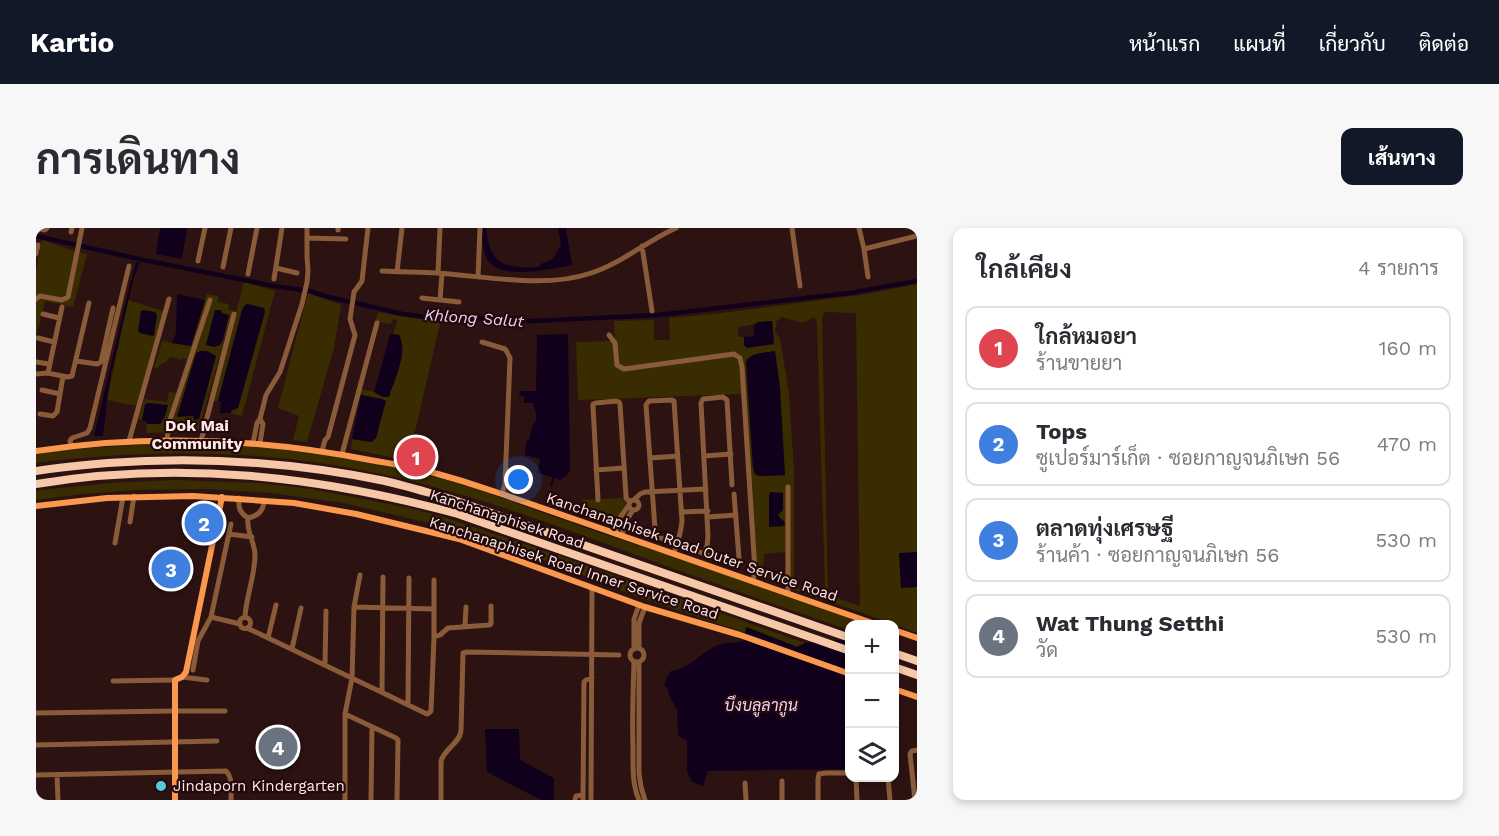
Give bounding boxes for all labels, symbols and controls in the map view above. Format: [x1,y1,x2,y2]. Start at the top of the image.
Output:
text: Kartio [30,26,114,59]
text: หน้าแรก [1129,31,1200,56]
text: แผนที่ [1233,31,1286,56]
text: เกี่ยวกับ [1319,31,1386,56]
text: ติดต่อ [1419,31,1469,56]
button: เส้นทาง [1341,128,1463,185]
text: การเดินทาง [36,135,240,184]
text: ใกล้เคียง [977,254,1072,284]
text: 4 รายการ [1358,256,1439,280]
water label: Khlong Salut [424,305,525,331]
text: ใกล้หมอยา [1036,324,1137,349]
text: 1 [994,336,1003,360]
text: 160 m [1379,336,1437,360]
text: ร้านขายยา [1036,351,1122,375]
district label: Dok Mai Community [151,416,244,453]
text: Tops [1036,419,1087,444]
text: 2 [993,432,1004,456]
text: 470 m [1377,432,1437,456]
pin: 1 [396,434,436,480]
text: ซูเปอร์มาร์เก็ต · ซอยกาญจนภิเษก 56 [1036,446,1340,470]
your location [504,465,533,494]
street label: Kanchanaphisek Road [428,486,586,552]
street label: Kanchanaphisek Road Outer Service Road [544,489,840,605]
pin: 2 [184,500,224,546]
street label: Kanchanaphisek Road Inner Service Road [427,513,721,623]
text: ตลาดทุ่งเศรษฐี [1036,516,1174,541]
text: 3 [993,528,1004,552]
text: 530 m [1375,528,1437,552]
text: ร้านค้า · ซอยกาญจนภิเษก 56 [1036,543,1279,567]
pin: 3 [152,546,190,592]
text: Wat Thung Setthi [1036,611,1224,636]
map controls [845,620,899,782]
button: + [845,620,899,674]
text: 4 [992,624,1005,648]
text: 530 m [1375,624,1437,648]
text: วัด [1036,638,1058,662]
button: − [845,674,899,728]
water label: บึงบลูลากูน [724,695,798,717]
pin: 4 [258,724,298,770]
button: layers [845,728,899,782]
place label: Jindaporn Kindergarten [173,777,345,795]
marker: Jindaporn Kindergarten [154,779,168,793]

